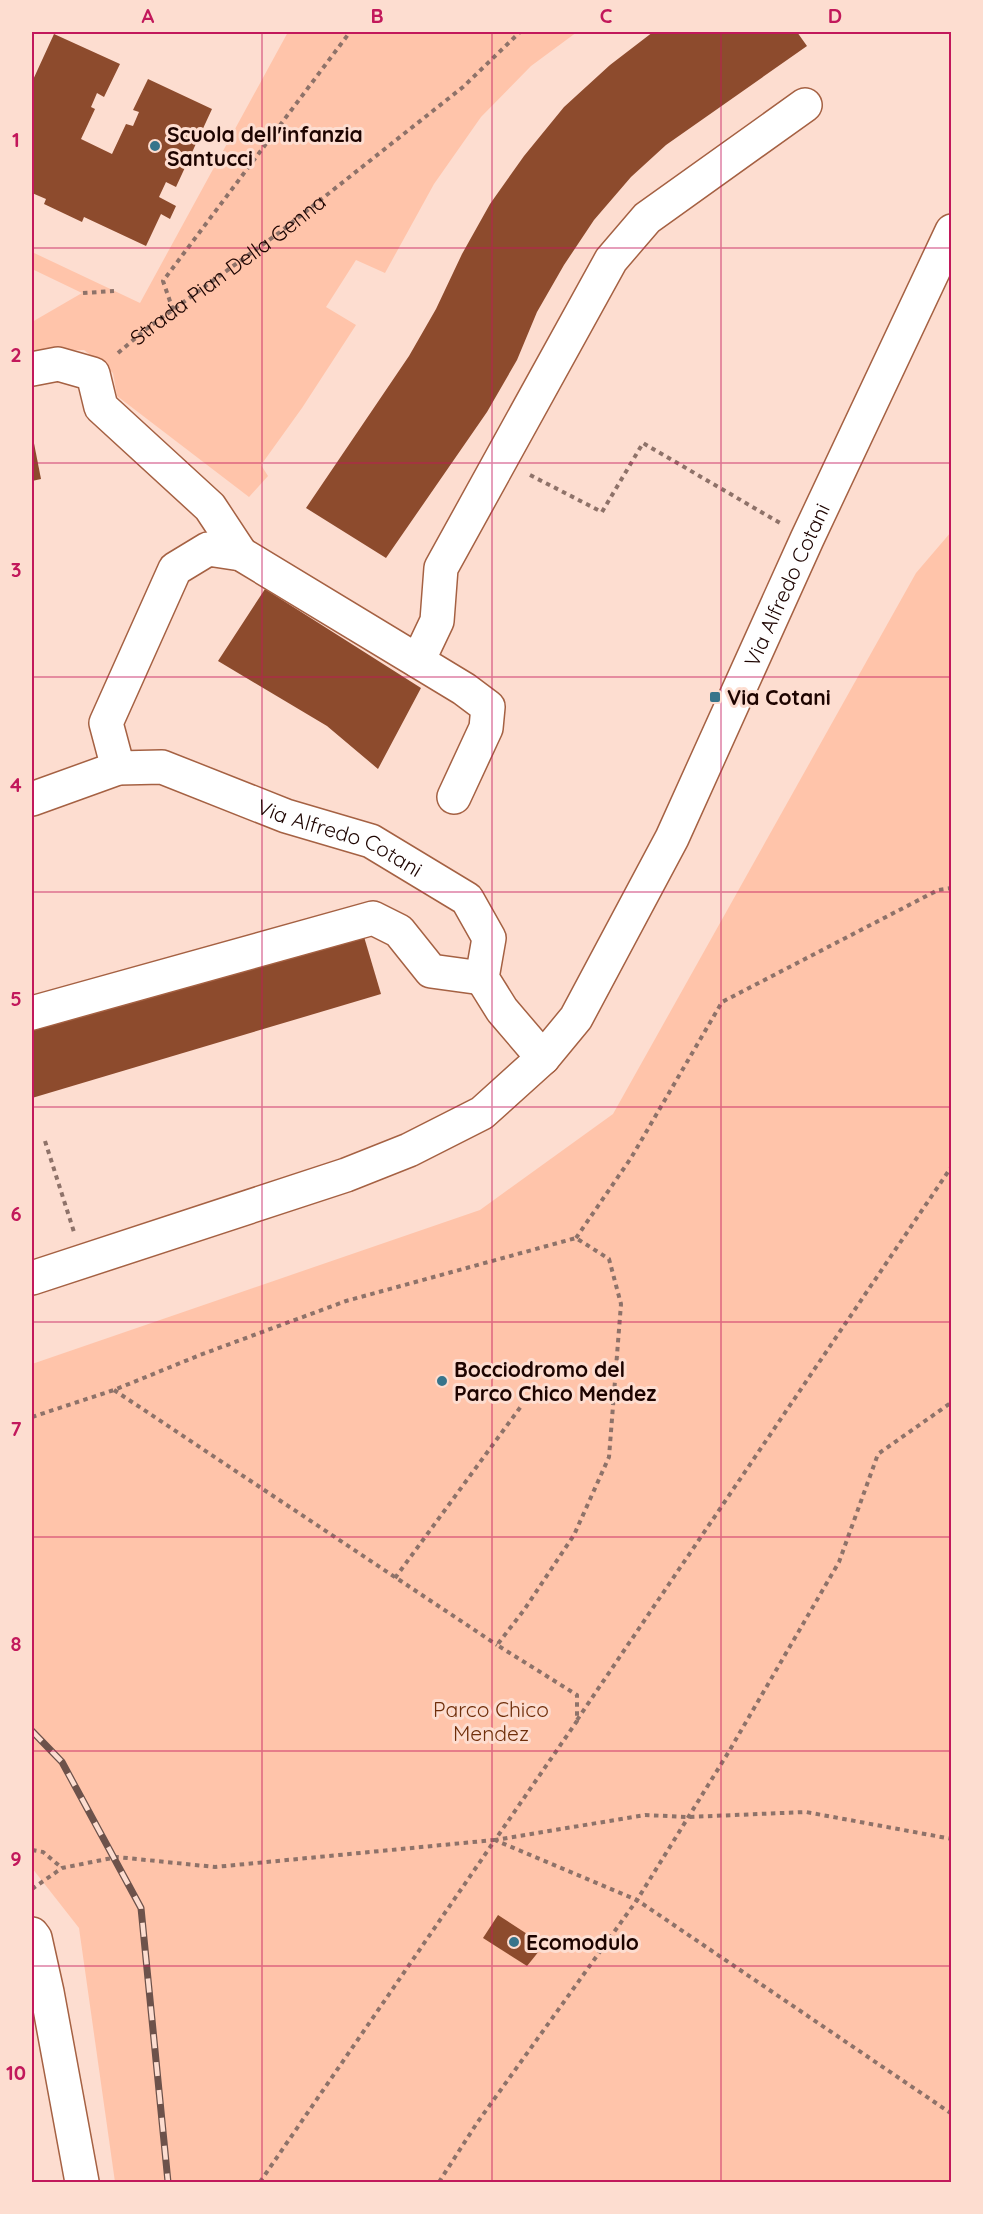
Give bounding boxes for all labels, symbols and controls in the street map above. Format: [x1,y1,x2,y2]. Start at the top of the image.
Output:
text: A [142,3,155,28]
text: B [370,3,384,28]
text: C [600,3,613,28]
text: D [828,3,842,28]
place label: Scuola dell'infanzia Santucci [167,121,363,171]
text: 1 [12,127,20,152]
marker: Scuola dell'infanzia Santucci [148,139,162,153]
street label: Strada Pian Della Genna [124,188,331,350]
text: 2 [10,342,22,367]
street label: Via Alfredo Cotani [738,499,835,670]
text: 3 [11,557,21,582]
place label: Via Cotani [727,684,831,710]
marker: Via Cotani [708,690,722,704]
text: 4 [10,772,22,797]
street label: Via Alfredo Cotani [253,793,427,882]
text: 5 [10,986,22,1011]
text: 6 [10,1201,22,1226]
place label: Bocciodromo del Parco Chico Mendez [454,1356,656,1406]
marker: Bocciodromo del Parco Chico Mendez [435,1374,449,1388]
text: 7 [11,1416,22,1441]
text: 8 [11,1631,22,1656]
park label: Parco Chico Mendez [433,1696,549,1746]
text: 9 [10,1846,22,1871]
place label: Ecomodulo [526,1929,639,1955]
marker: Ecomodulo [507,1935,521,1949]
text: 10 [6,2060,26,2085]

